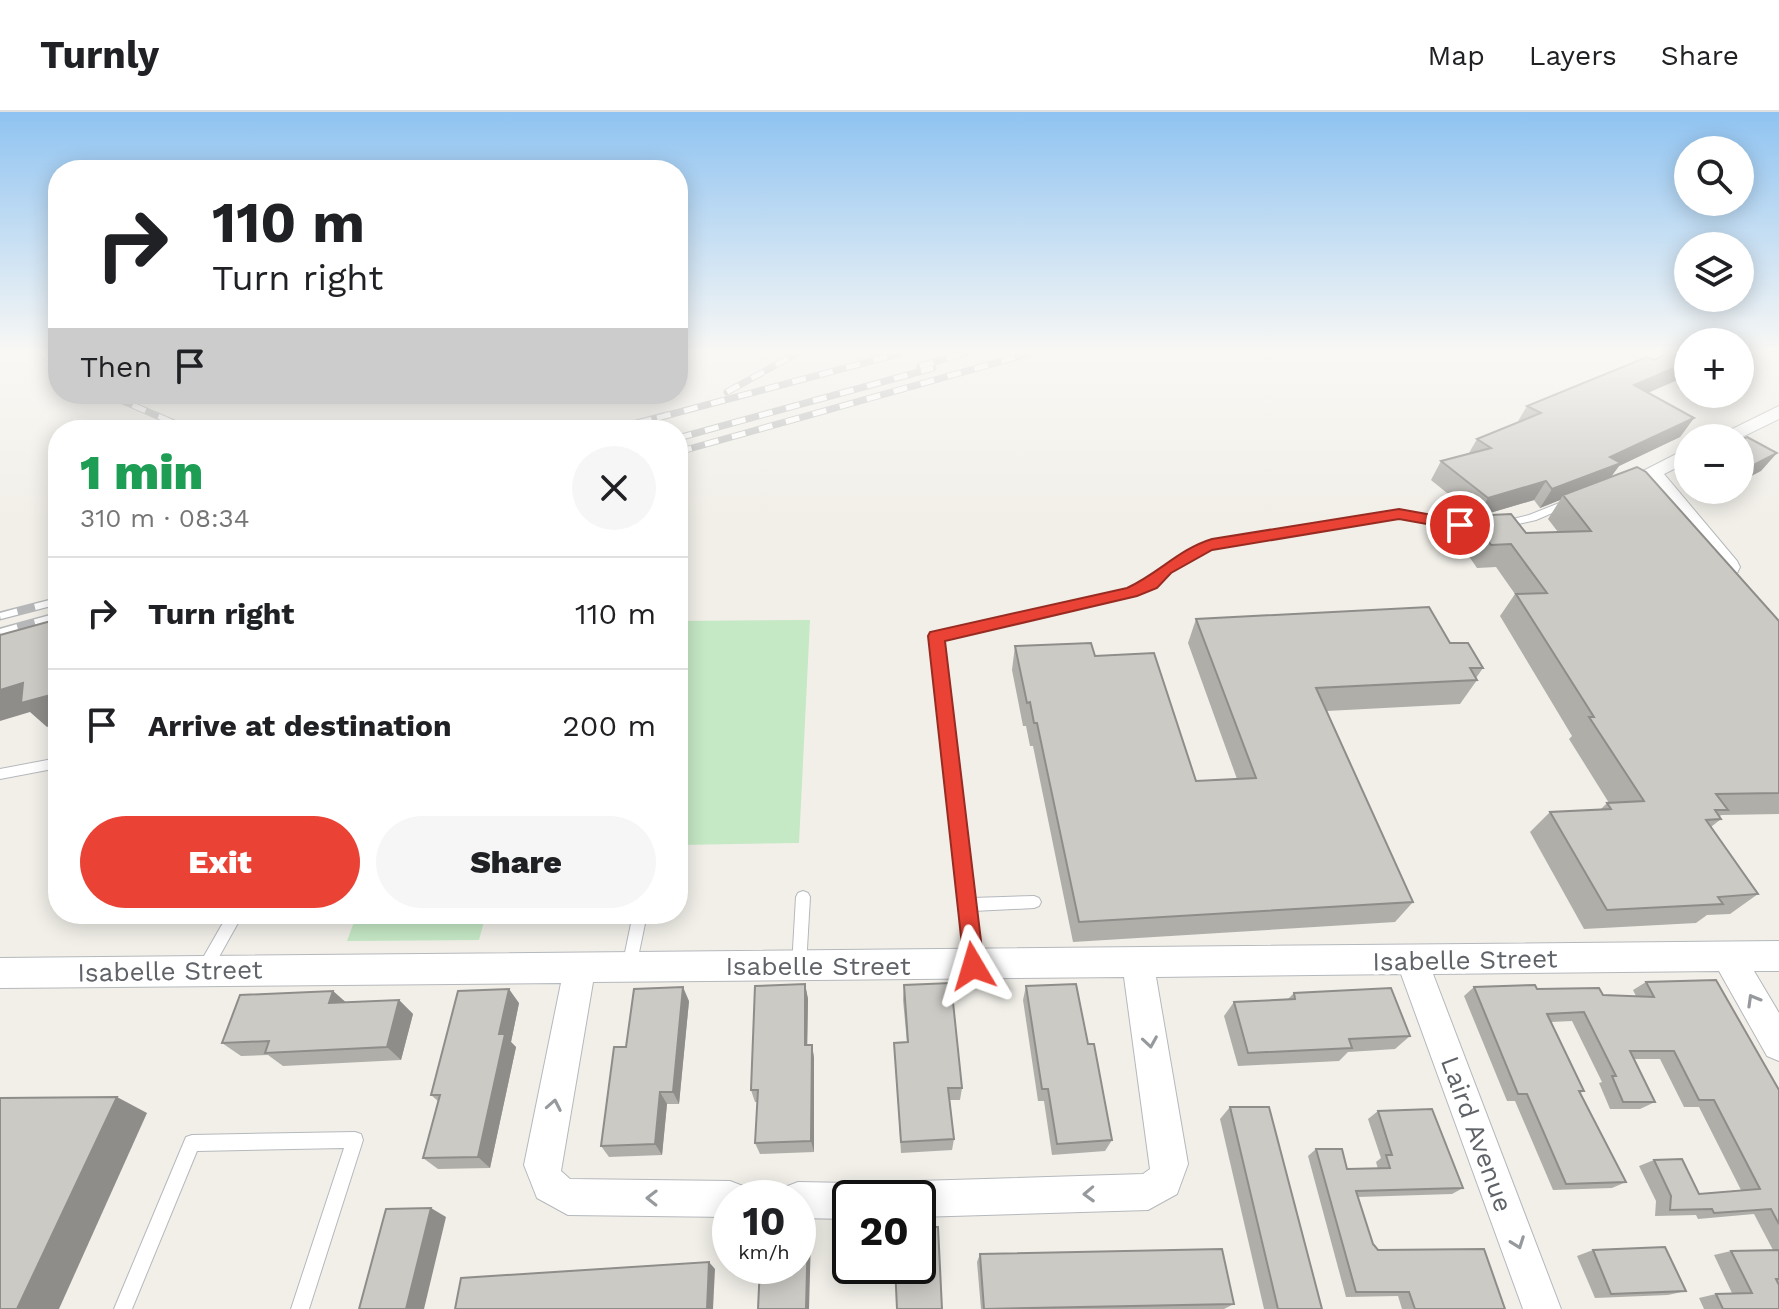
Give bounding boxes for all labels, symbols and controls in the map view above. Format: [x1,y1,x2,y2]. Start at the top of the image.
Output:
text: Turnly [40,33,159,77]
text: Map [1428,39,1485,72]
text: Layers [1529,39,1617,72]
text: Share [1661,39,1739,72]
map controls [1674,136,1754,504]
button: search [1674,136,1754,216]
text: 110 m [212,190,365,256]
icon: right [80,192,184,296]
button: layers [1674,232,1754,312]
text: Turn right [212,257,383,299]
button: + [1674,328,1754,408]
icon: arrive [168,344,212,388]
text: Then [80,349,152,384]
button: − [1674,424,1754,504]
text: 1 min [80,444,203,501]
button: close [572,446,656,530]
pin [1426,491,1494,559]
text: 310 m · 08:34 [80,503,250,533]
icon: arrive [1438,503,1482,547]
icon: right [80,591,124,635]
text: Turn right [148,596,294,631]
text: 110 m [575,596,656,631]
icon: arrive [80,703,124,747]
text: Arrive at destination [148,708,452,743]
text: 200 m [562,708,656,743]
button: Exit [80,816,360,908]
button: Share [376,816,656,908]
position arrow [931,924,1015,1008]
street label: Isabelle Street [1372,943,1558,977]
street label: Isabelle Street [725,951,911,981]
street label: Isabelle Street [77,954,263,988]
one-way arrow [1748,994,1763,1009]
one-way arrow [1141,1035,1158,1049]
street label: Laird Avenue [1435,1052,1519,1216]
one-way arrow [544,1098,561,1112]
speed limit sign: 20 [832,1180,936,1284]
one-way arrow [1082,1185,1095,1202]
one-way arrow [645,1189,658,1207]
text: 10 [743,1198,786,1245]
one-way arrow [1508,1235,1525,1249]
text: km/h [738,1240,790,1264]

